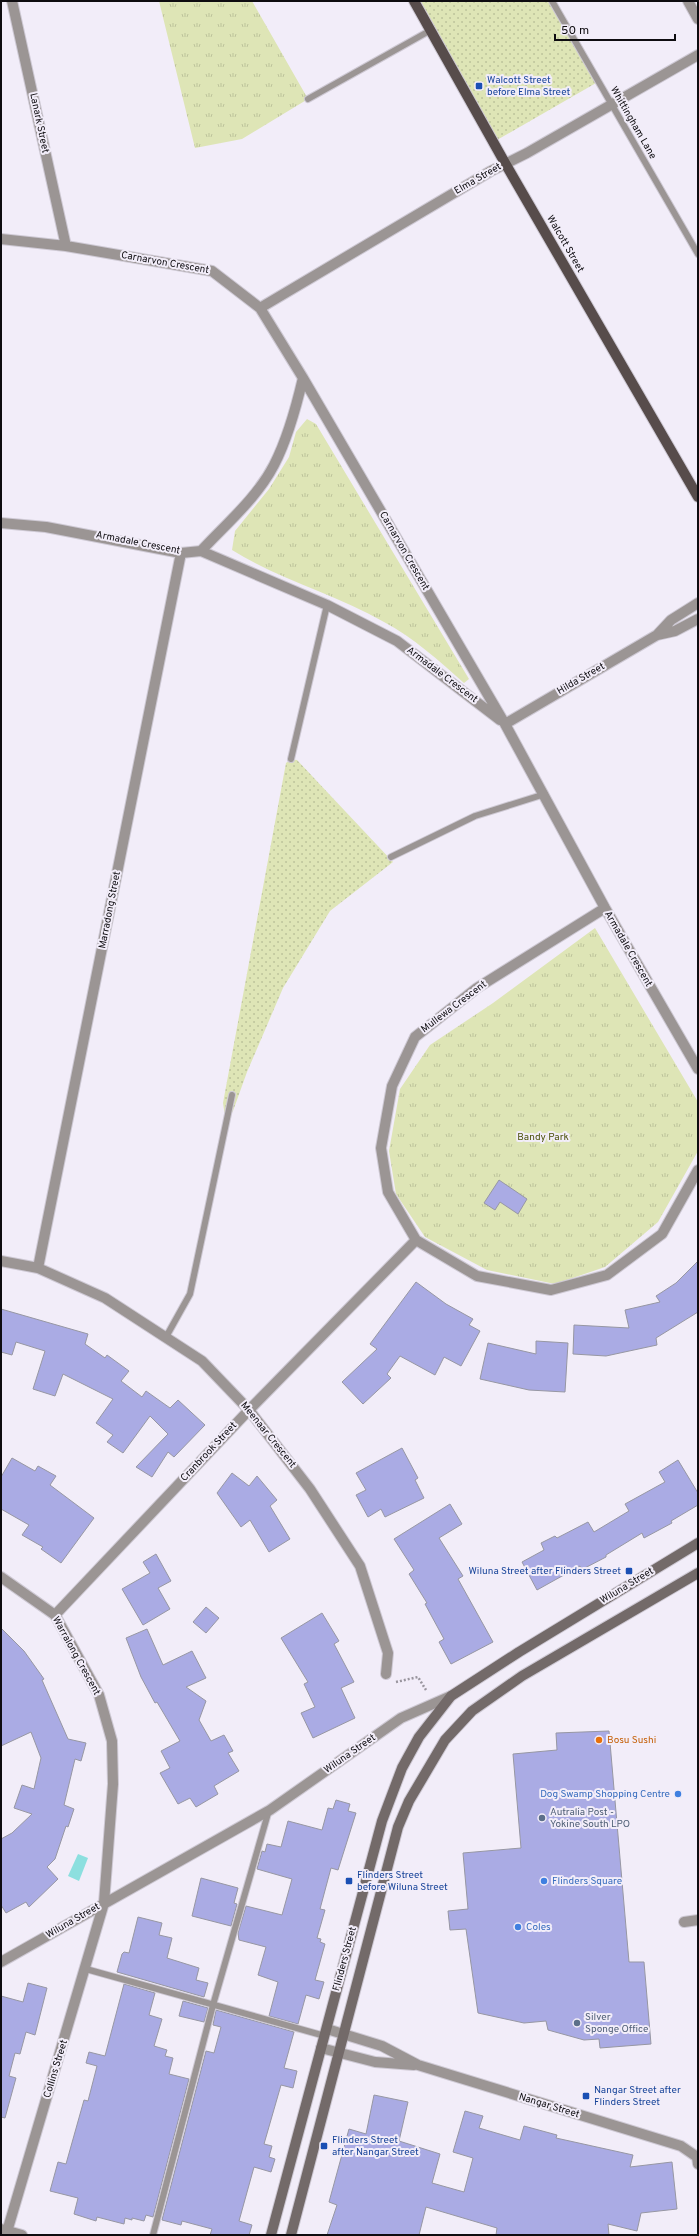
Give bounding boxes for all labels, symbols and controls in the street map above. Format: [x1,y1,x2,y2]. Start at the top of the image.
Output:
scale bar [555,16,675,42]
text: 50 m [561,23,589,39]
place label: Walcott Street before Elma Street [487,74,570,99]
marker: Walcott Street before Elma Street [474,81,484,91]
street label: Whittingham Lane [607,84,659,162]
street label: Lanark Street [26,92,52,154]
street label: Elma Street [452,160,504,198]
street label: Walcott Street [543,213,587,275]
street label: Carnarvon Crescent [120,249,210,277]
street label: Carnarvon Crescent [376,509,432,593]
street label: Armadale Crescent [95,528,181,558]
street label: Armadale Crescent [404,644,480,706]
street label: Hilda Street [555,660,607,698]
street label: Marradong Street [96,870,124,950]
street label: Armadale Crescent [601,909,655,990]
street label: Mullewa Crescent [419,978,489,1036]
park label: Bandy Park [517,1131,569,1144]
street label: Meenaar Crescent [237,1399,299,1471]
street label: Cranbrook Street [178,1419,240,1485]
place label: Wiluna Street after Flinders Street [468,1565,621,1578]
street label: Wiluna Street [598,1565,656,1607]
marker: Wiluna Street after Flinders Street [624,1566,634,1576]
street label: Warralong Crescent [49,1614,103,1698]
street label: Wiluna Street [322,1731,379,1777]
place label: Bosu Sushi [607,1734,656,1747]
marker: Bosu Sushi [594,1735,604,1745]
place label: Dog Swamp Shopping Centre [540,1788,670,1801]
marker: Dog Swamp Shopping Centre [673,1789,683,1799]
place label: Autralia Post - Yokine South LPO [550,1806,630,1831]
marker: Autralia Post - Yokine South LPO [537,1813,547,1823]
place label: Flinders Street before Wiluna Street [357,1869,448,1894]
place label: Flinders Square [552,1875,622,1888]
marker: Flinders Street before Wiluna Street [344,1876,354,1886]
marker: Flinders Square [539,1876,549,1886]
street label: Wiluna Street [44,1900,102,1942]
place label: Coles [526,1921,551,1934]
marker: Coles [513,1922,523,1932]
street label: Flinders Street [330,1925,360,1993]
place label: Silver Sponge Office [585,2011,648,2036]
marker: Silver Sponge Office [572,2018,582,2028]
street label: Collins Street [41,2038,71,2100]
place label: Nangar Street after Flinders Street [594,2084,681,2109]
street label: Nangar Street [517,2091,581,2121]
marker: Nangar Street after Flinders Street [581,2091,591,2101]
place label: Flinders Street after Nangar Street [332,2134,419,2159]
marker: Flinders Street after Nangar Street [319,2141,329,2151]

